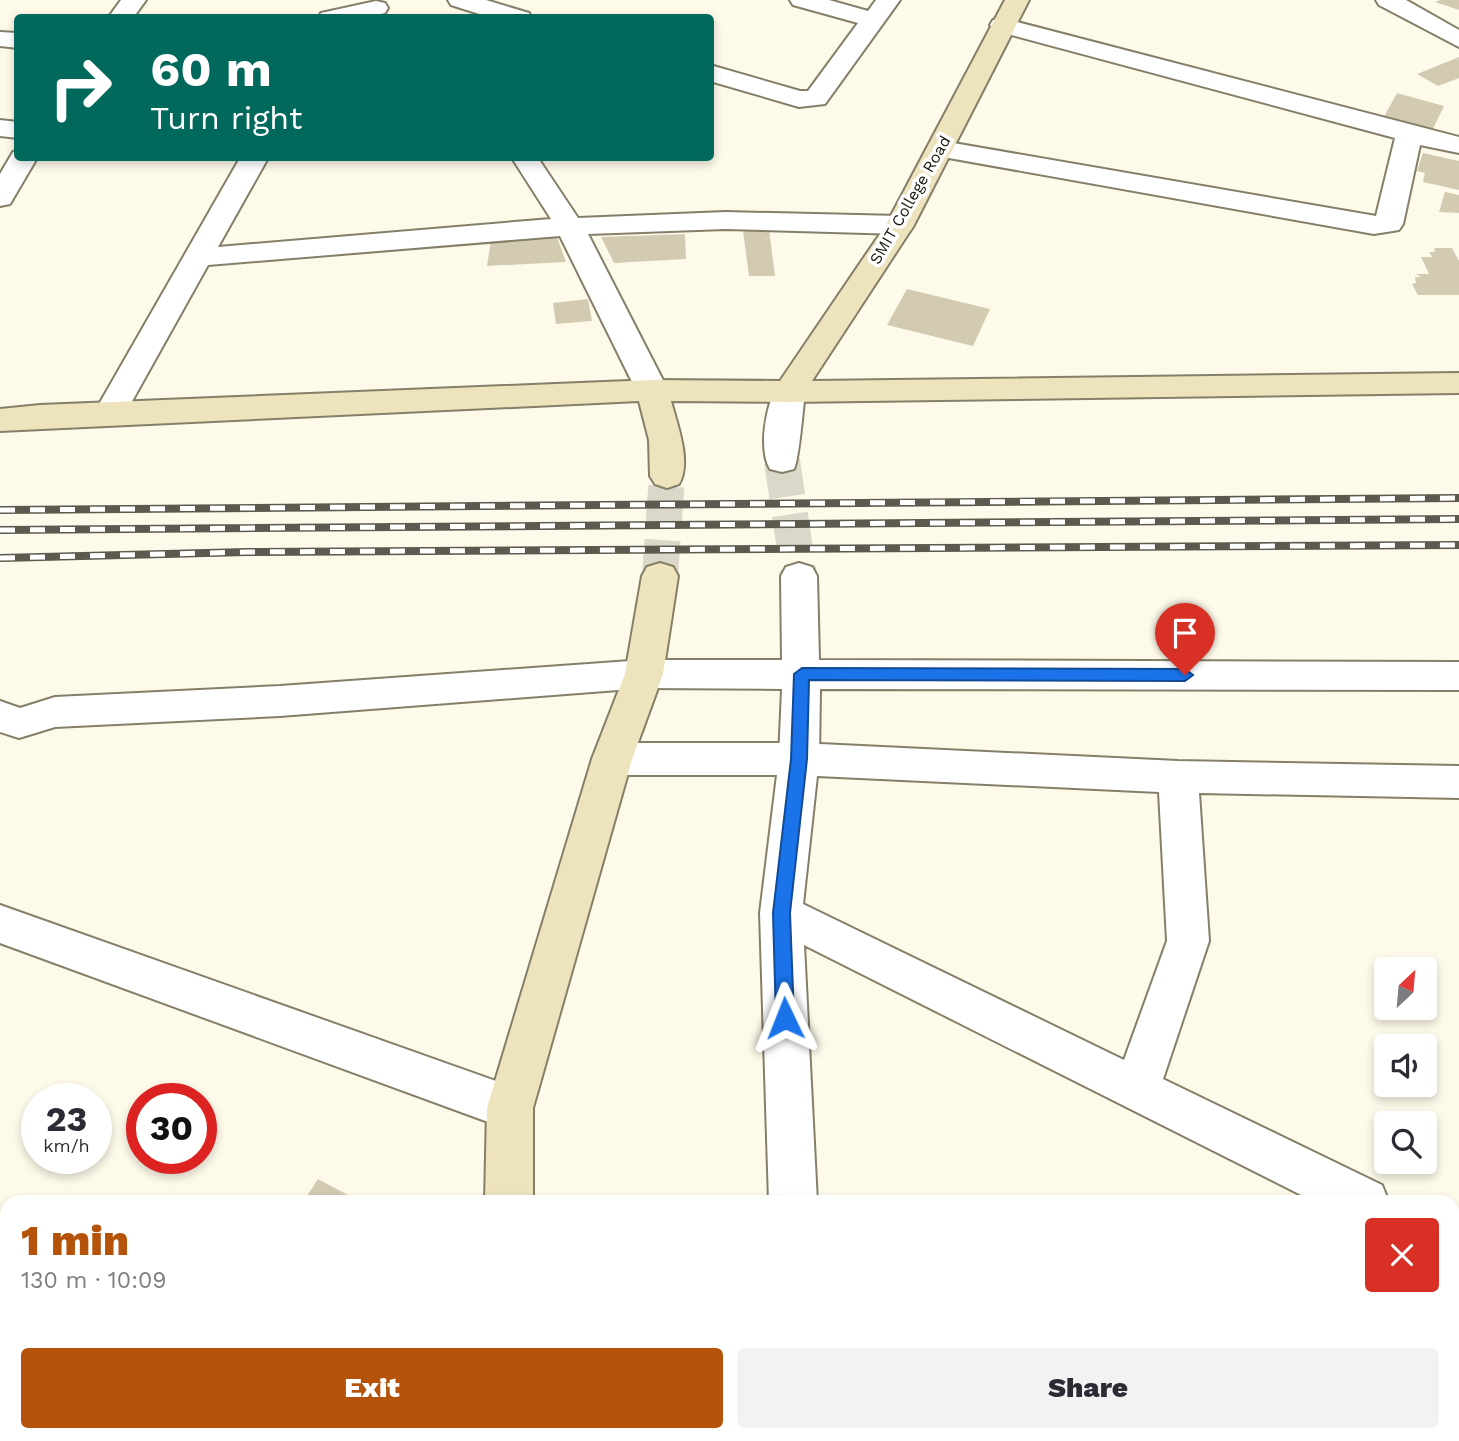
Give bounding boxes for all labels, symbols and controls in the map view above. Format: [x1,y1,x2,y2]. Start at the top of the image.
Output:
text: 60 m [150,40,272,98]
icon: right [35,42,126,133]
text: Turn right [150,99,302,137]
street label: SMIT College Road [865,132,955,268]
pin [1155,603,1215,675]
icon: arrive [1166,614,1204,652]
north arrow [1374,957,1437,1020]
map controls [1374,957,1437,1174]
position arrow [748,981,822,1055]
button: sound [1374,1034,1437,1097]
speed limit sign: 30 [126,1083,217,1174]
text: 23 [46,1098,87,1140]
button: search [1374,1111,1437,1174]
text: km/h [43,1135,90,1156]
text: 1 min [21,1216,129,1265]
button: close [1365,1218,1439,1292]
text: 130 m · 10:09 [21,1267,166,1294]
button: Exit [21,1348,723,1428]
button: Share [737,1348,1439,1428]

